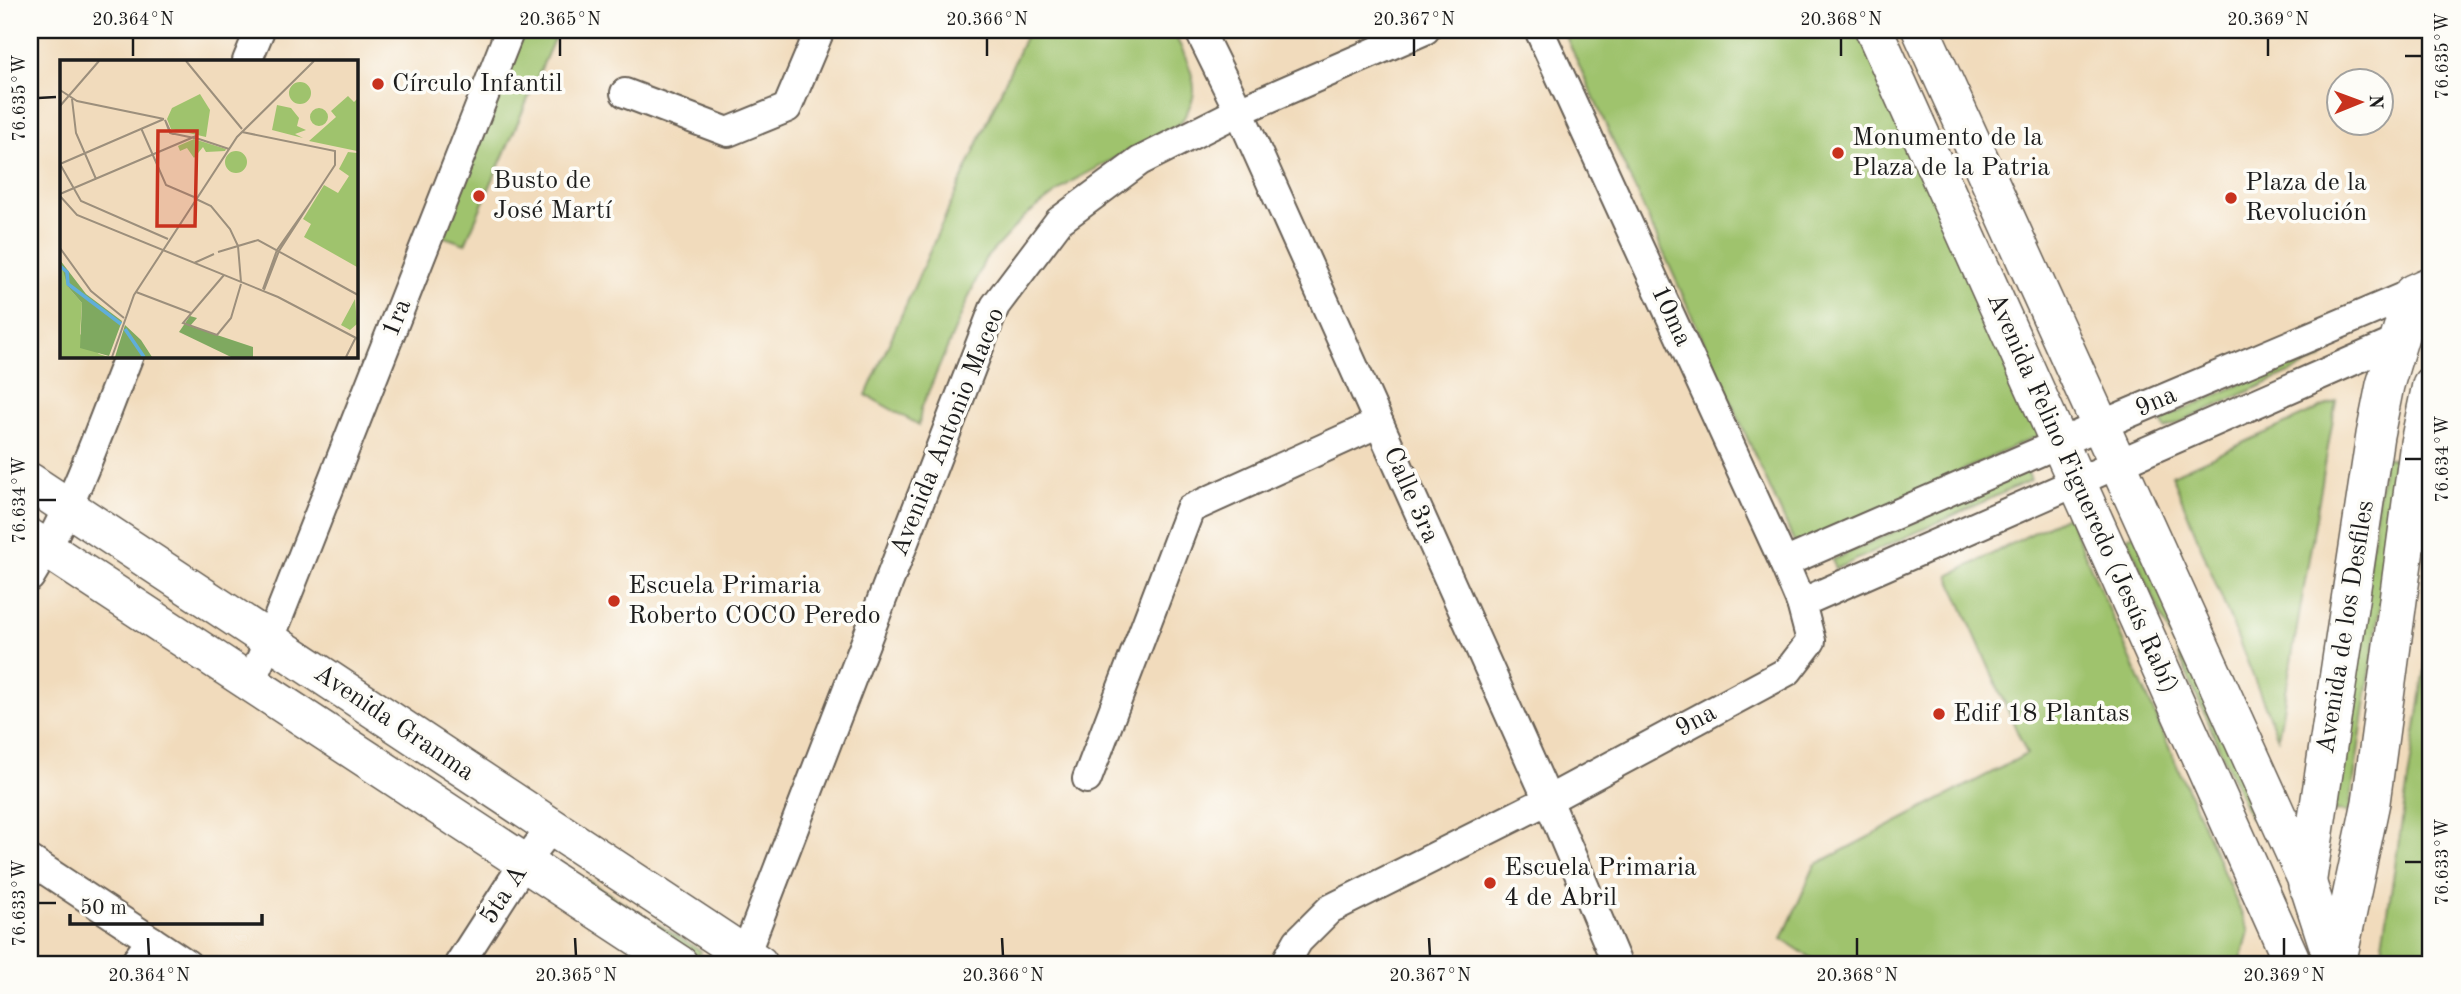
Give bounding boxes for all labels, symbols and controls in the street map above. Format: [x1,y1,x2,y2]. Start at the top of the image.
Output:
text: 20.364°N [92,11,174,29]
text: 20.365°N [519,11,601,29]
text: 20.366°N [946,11,1028,29]
text: 20.367°N [1373,11,1455,29]
text: 20.368°N [1800,11,1882,29]
text: 20.369°N [2227,11,2309,29]
text: 76.635°W [2434,13,2452,99]
text: 76.635°W [11,55,29,141]
inset map [60,60,357,357]
north arrow [2324,66,2394,136]
place label: Círculo Infantil [392,71,562,97]
marker: Círculo Infantil [370,76,386,92]
text: N [2365,94,2384,110]
place label: Monumento de la Plaza de la Patria [1852,125,2050,181]
marker: Monumento de la Plaza de la Patria [1830,145,1846,161]
place label: Busto de José Martí [493,168,613,224]
place label: Plaza de la Revolución [2245,170,2367,226]
marker: Busto de José Martí [471,188,487,204]
marker: Plaza de la Revolución [2223,190,2239,206]
street label: 10ma [1646,282,1696,350]
street label: Avenida Felino Figueredo (Jesús Rabí) [1982,289,2182,697]
street label: 1ra [378,295,416,341]
street label: Avenida Antonio Maceo [886,304,1010,560]
street label: 9na [2132,382,2181,422]
text: 76.634°W [2434,416,2452,502]
street label: Calle 3ra [1378,443,1444,547]
text: 76.634°W [11,457,29,543]
street label: Avenida de los Desfiles [2313,498,2379,756]
place label: Escuela Primaria Roberto COCO Peredo [628,573,881,629]
marker: Escuela Primaria Roberto COCO Peredo [606,593,622,609]
street label: Avenida Granma [309,660,479,786]
street label: 9na [1671,700,1721,742]
place label: Edif 18 Plantas [1953,701,2130,727]
marker: Edif 18 Plantas [1931,706,1947,722]
text: 76.633°W [2434,819,2452,905]
place label: Escuela Primaria 4 de Abril [1504,855,1697,911]
text: 76.633°W [11,860,29,946]
street label: 5ta A [476,861,532,929]
marker: Escuela Primaria 4 de Abril [1482,875,1498,891]
scale bar [70,882,262,926]
text: 50 m [80,898,127,919]
text: 20.364°N [108,967,190,985]
text: 20.365°N [535,967,617,985]
text: 20.366°N [962,967,1044,985]
text: 20.367°N [1389,967,1471,985]
text: 20.368°N [1816,967,1898,985]
text: 20.369°N [2243,967,2325,985]

